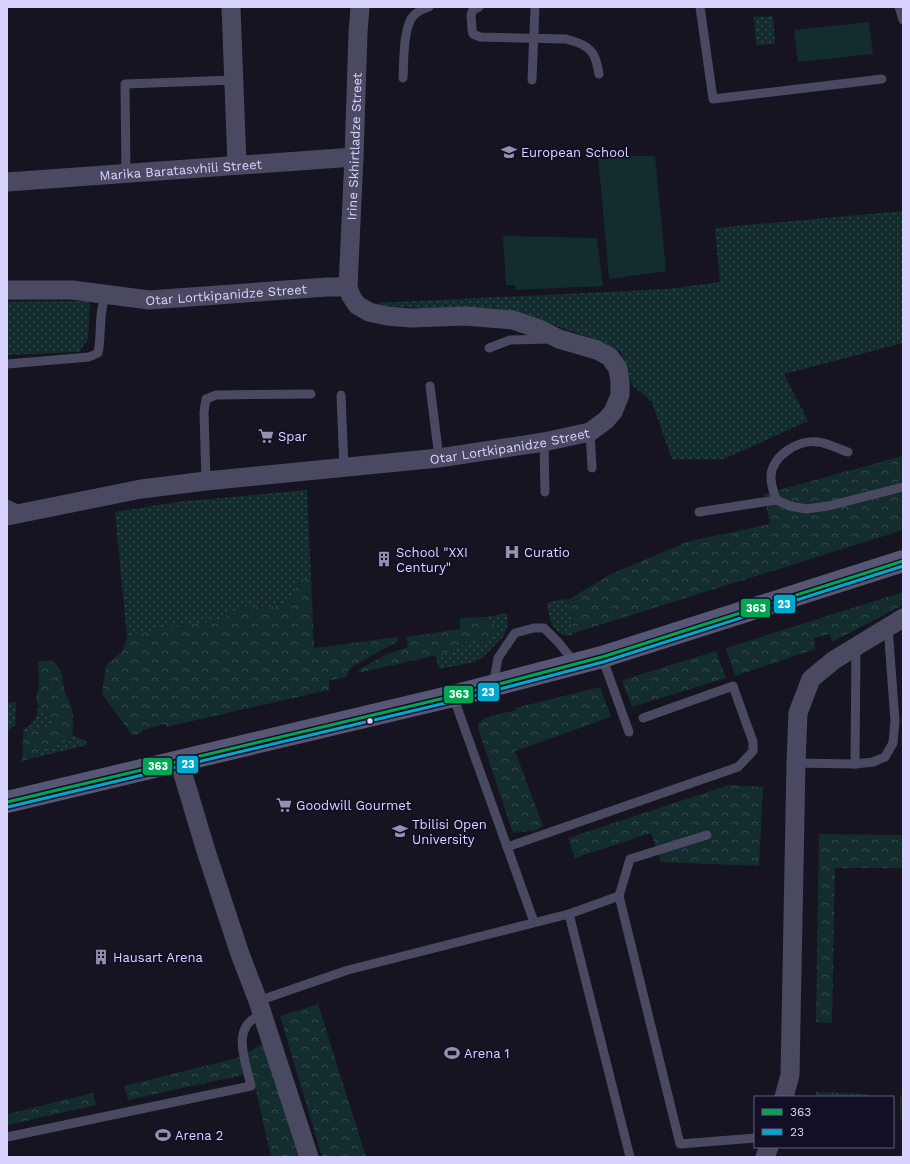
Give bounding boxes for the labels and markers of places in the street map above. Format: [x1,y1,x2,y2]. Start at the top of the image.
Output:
school or university icon: European School [500,143,518,161]
place label: European School [521,145,629,160]
supermarket icon: Spar [257,427,275,445]
place label: Spar [278,429,307,444]
hospital icon: Curatio [503,543,521,561]
place label: School "XXI Century" [396,545,468,575]
place label: Curatio [524,545,570,560]
building icon: School "XXI Century" [375,550,393,568]
unlabelled marker [365,716,375,726]
supermarket icon: Goodwill Gourmet [275,796,293,814]
place label: Goodwill Gourmet [296,798,412,813]
place label: Tbilisi Open University [412,817,487,847]
school or university icon: Tbilisi Open University [391,822,409,840]
building icon: Hausart Arena [92,948,110,966]
place label: Hausart Arena [113,950,204,965]
sports icon: Arena 1 [443,1044,461,1062]
place label: Arena 1 [464,1046,510,1061]
sports icon: Arena 2 [154,1126,172,1144]
place label: Arena 2 [175,1128,223,1143]

